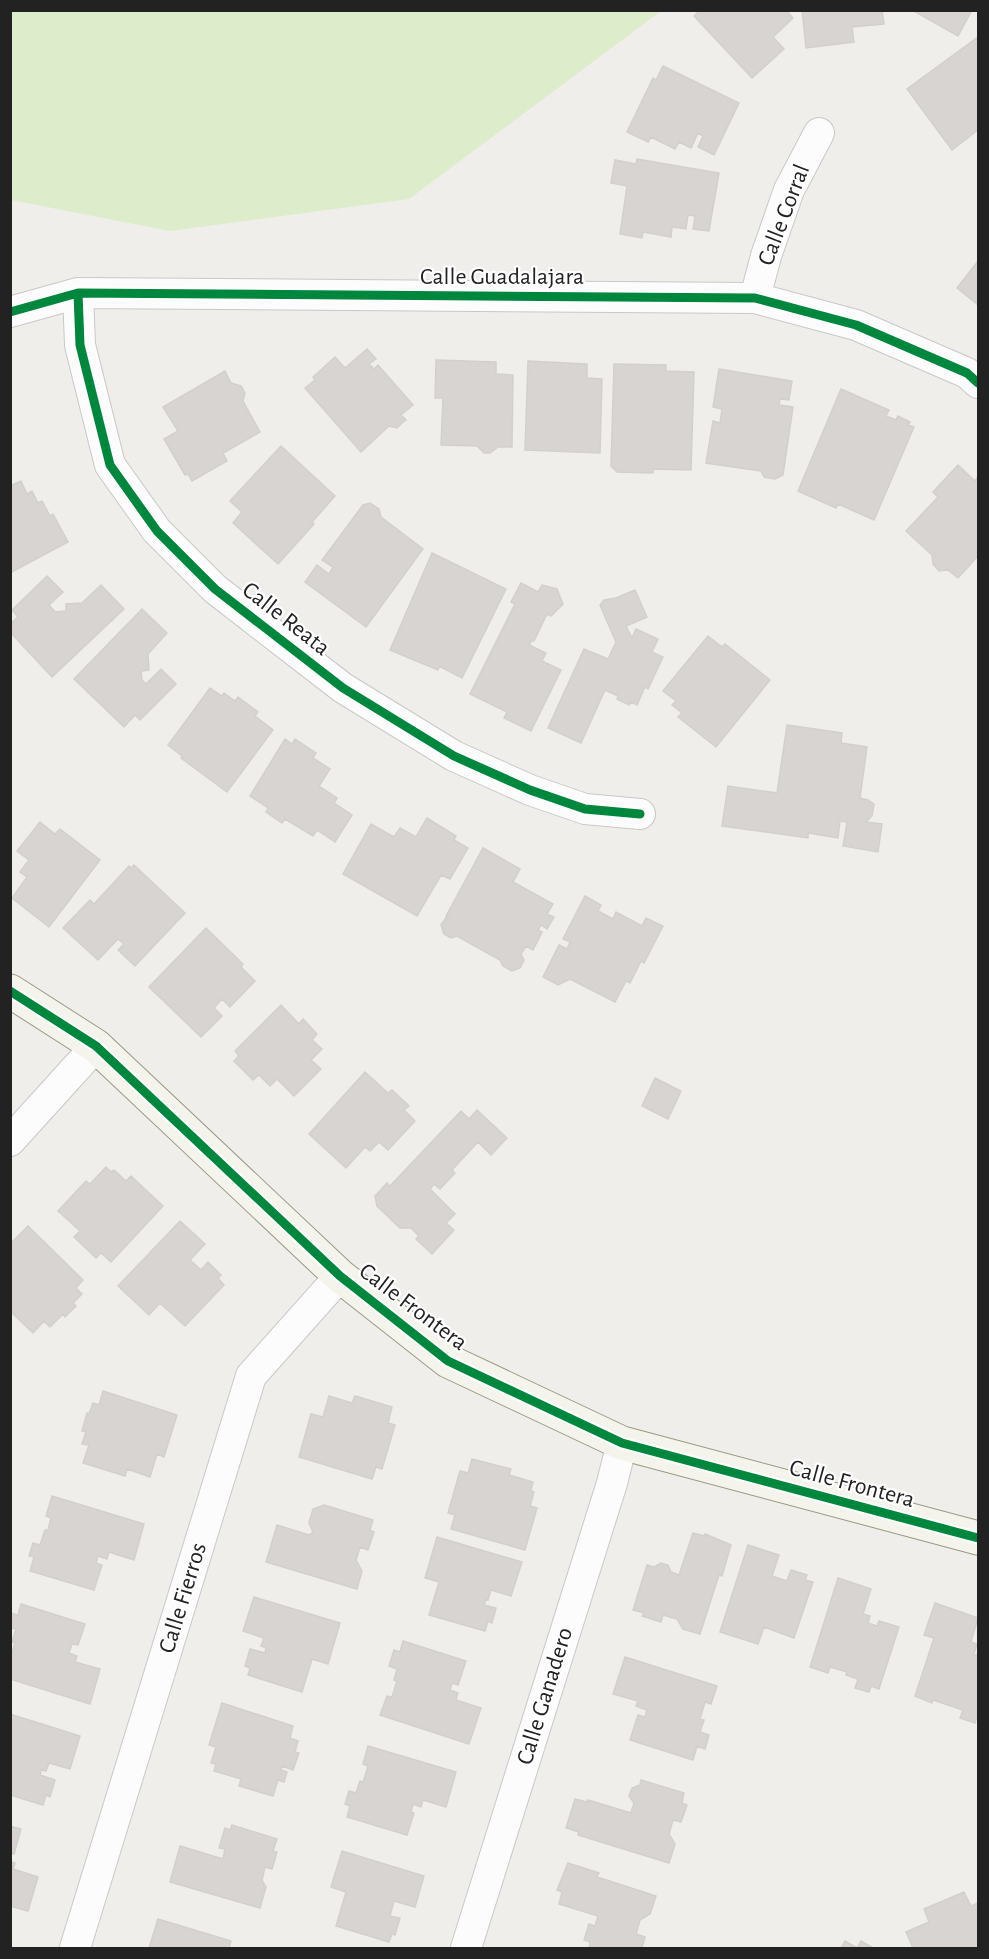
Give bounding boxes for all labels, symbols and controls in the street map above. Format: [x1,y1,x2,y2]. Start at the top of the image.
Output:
street label: Calle Corral [754,161,814,269]
street label: Calle Guadalajara [420,265,584,289]
street label: Calle Reata [238,578,334,660]
street label: Calle Frontera [354,1259,472,1355]
street label: Calle Frontera [787,1456,917,1512]
street label: Calle Fierros [155,1540,211,1656]
street label: Calle Ganadero [513,1625,577,1767]

